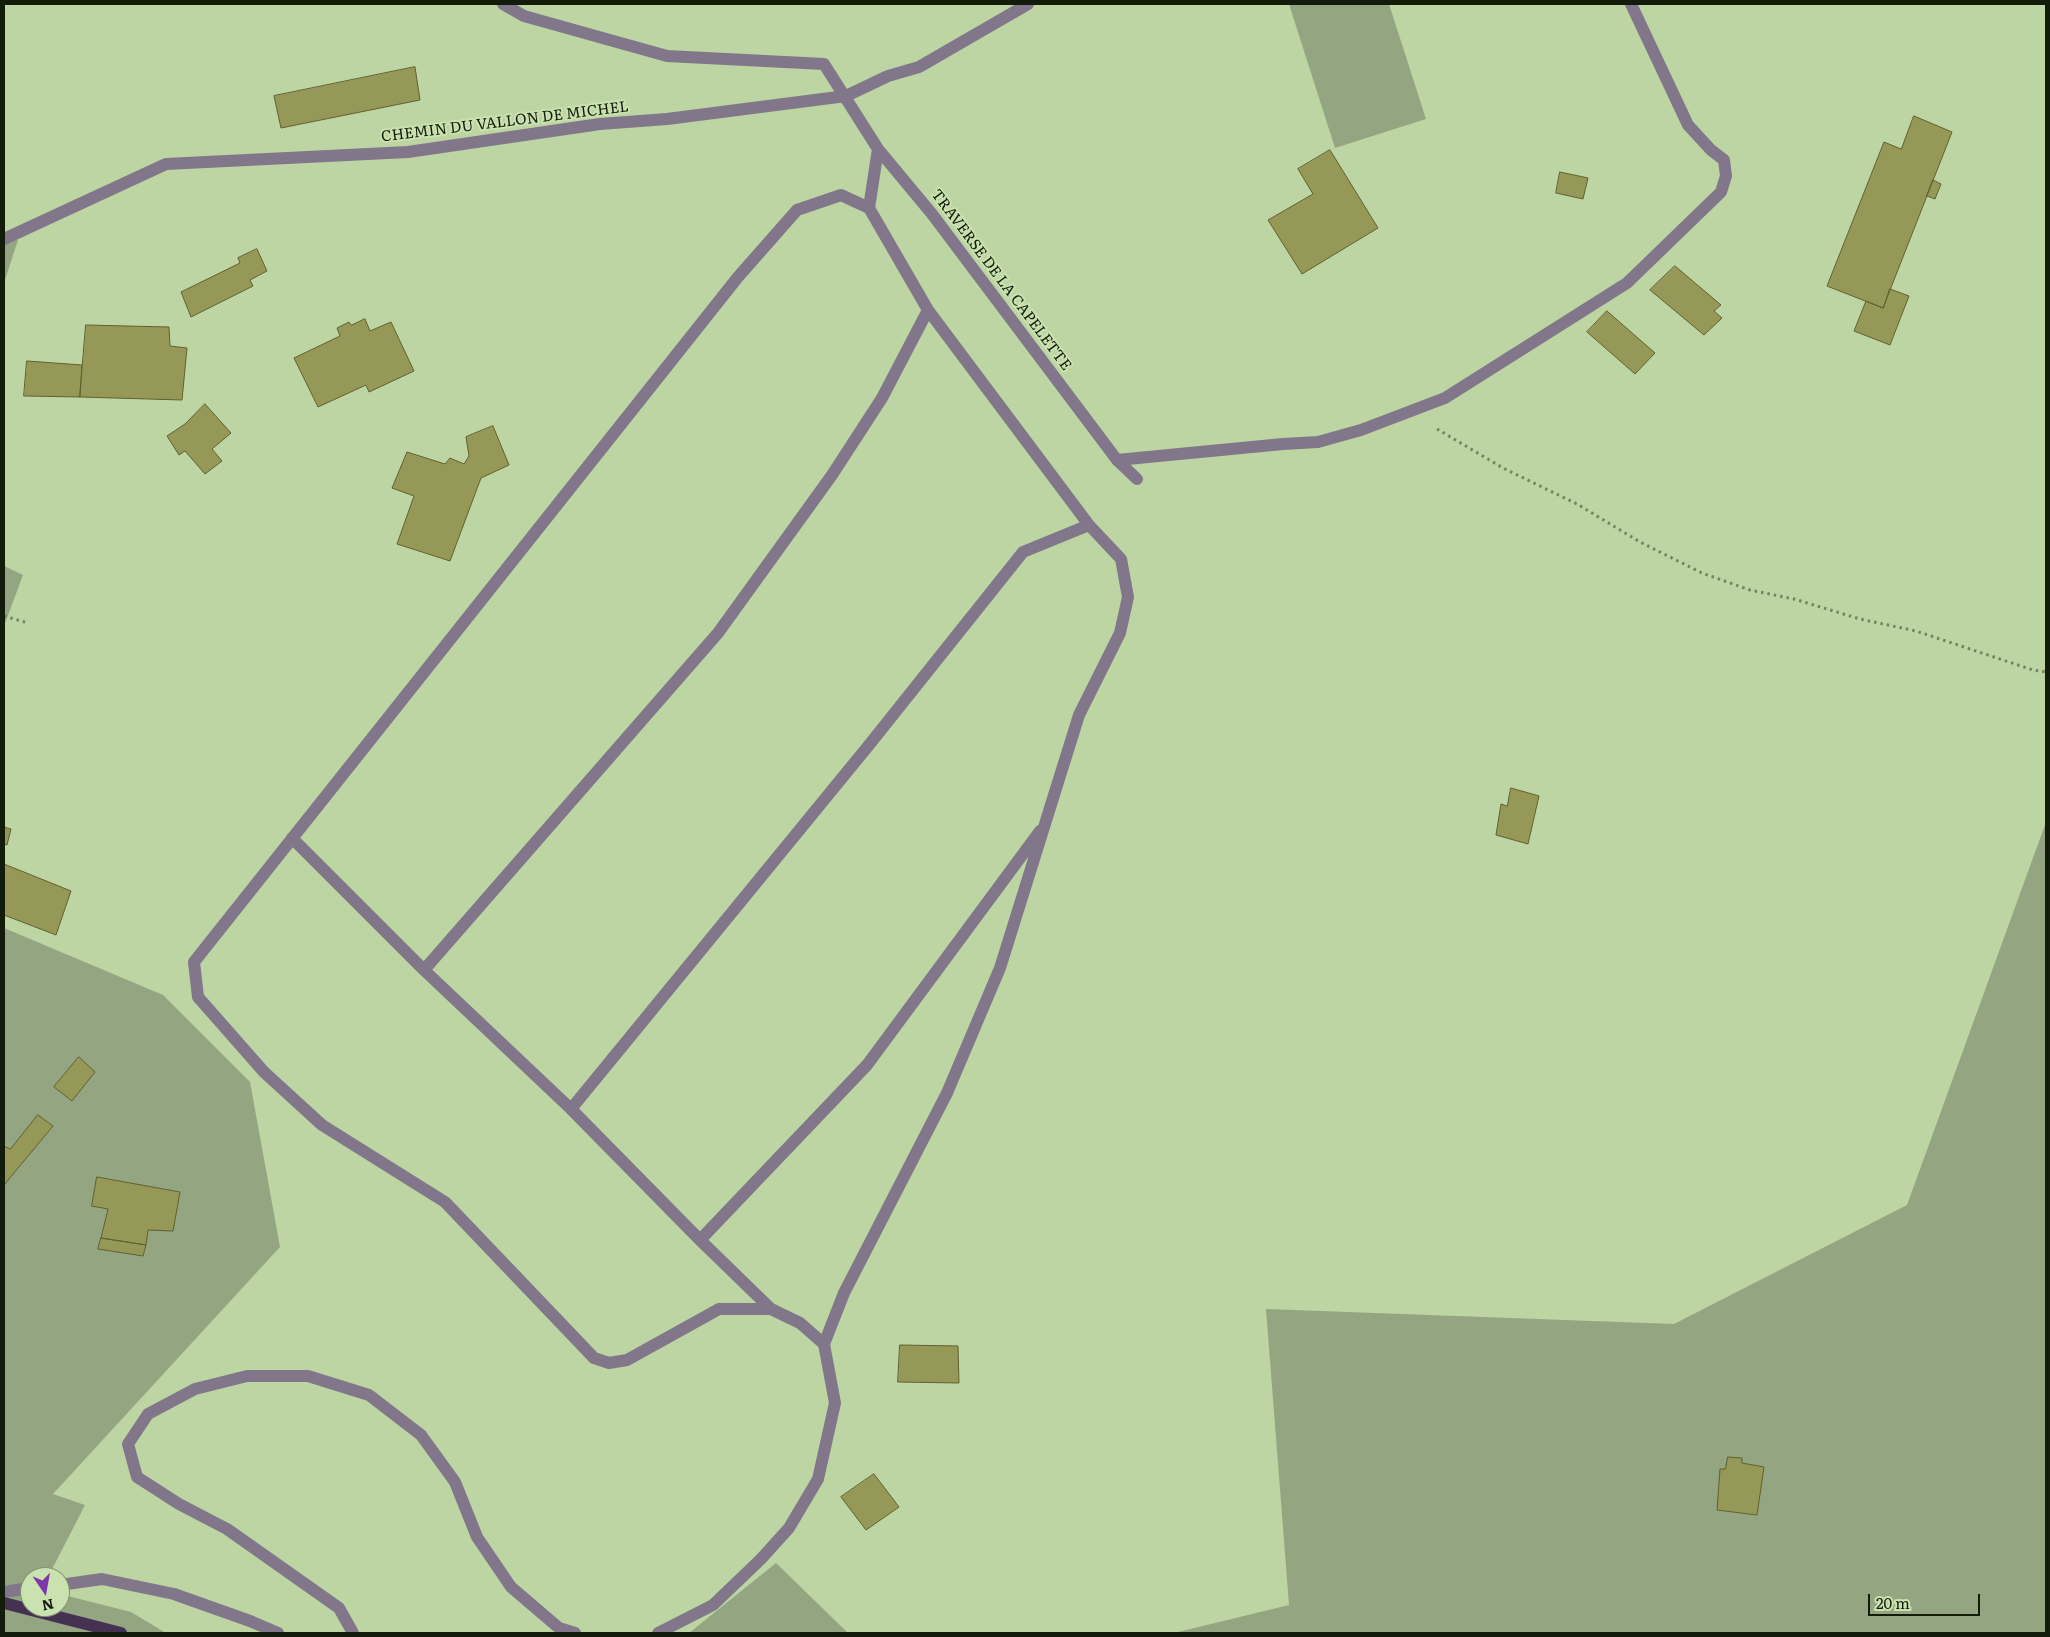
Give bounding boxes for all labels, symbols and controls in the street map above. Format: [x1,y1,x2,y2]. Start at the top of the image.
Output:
street label: CHEMIN DU VALLON DE MICHEL [380,98,630,146]
street label: TRAVERSE DE LA CAPELETTE [927,186,1075,374]
north arrow [20,1567,70,1617]
scale bar [1870,1584,1982,1616]
text: 20 m [1876,1591,1910,1614]
text: N [40,1595,56,1617]

